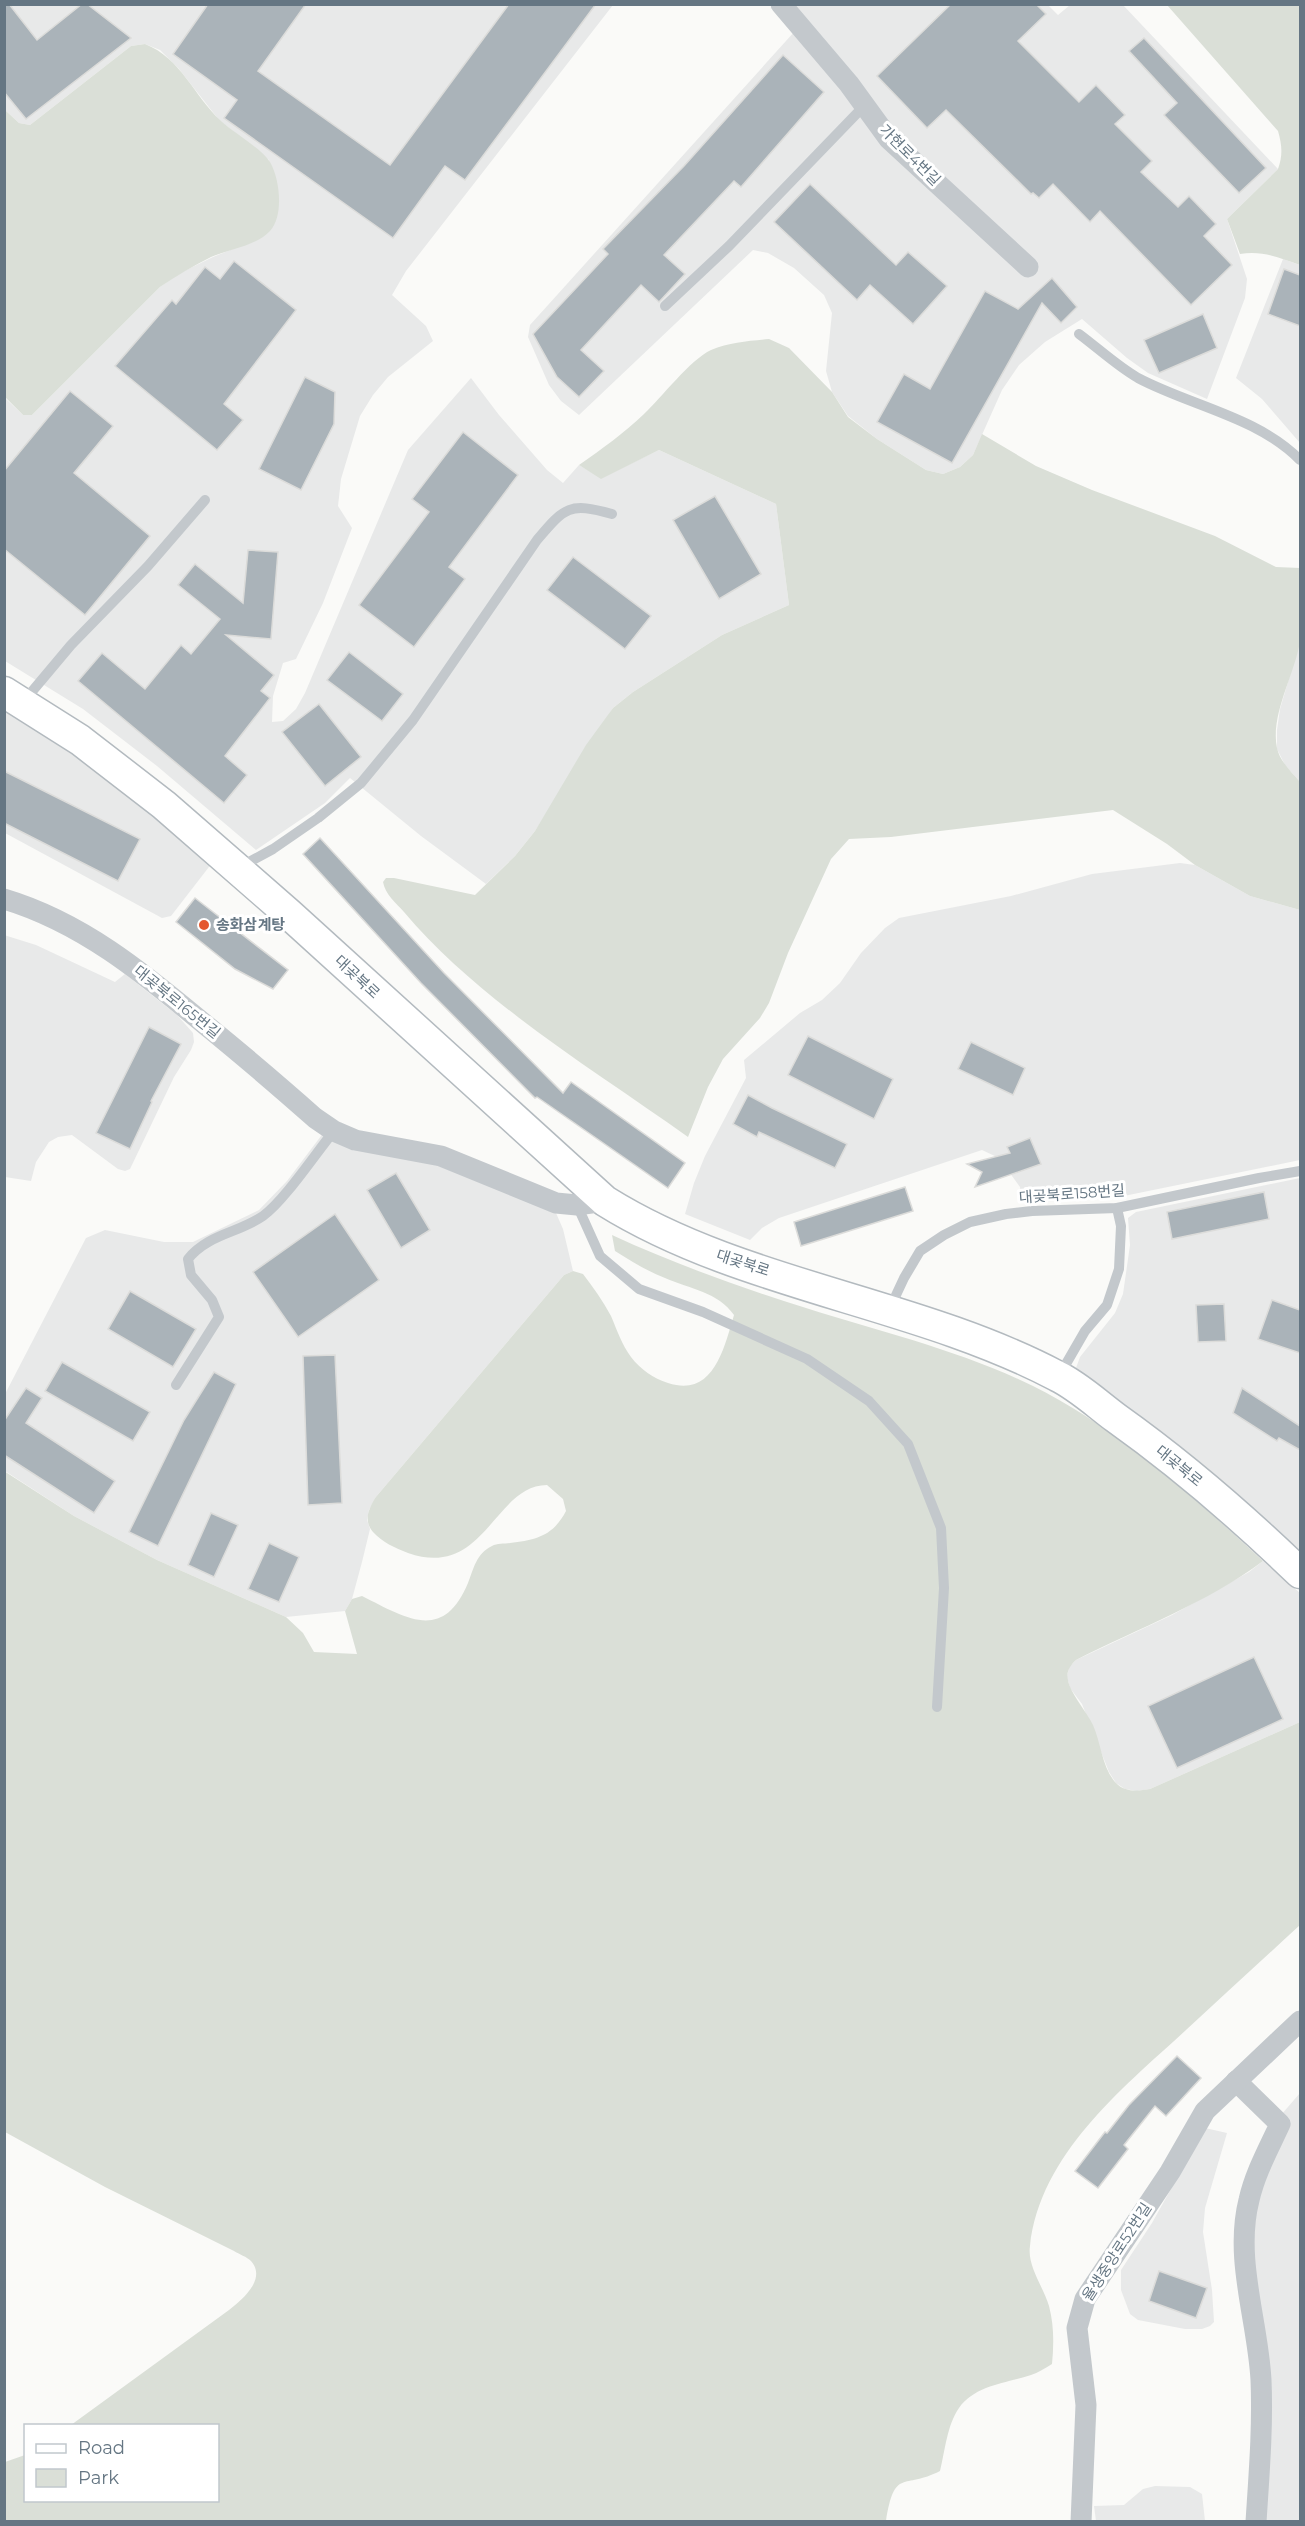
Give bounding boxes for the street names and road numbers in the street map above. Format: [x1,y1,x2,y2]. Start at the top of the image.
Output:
street label: 가현로4번길 [876,120,945,189]
street label: 대곶북로 [331,951,384,1002]
street label: 대곶북로165번길 [130,961,224,1042]
street label: 대곶북로158번길 [1018,1180,1126,1207]
street label: 대곶북로 [714,1245,772,1280]
street label: 대곶북로 [1152,1441,1207,1490]
street label: 율생중앙로52번길 [1078,2199,1155,2305]

